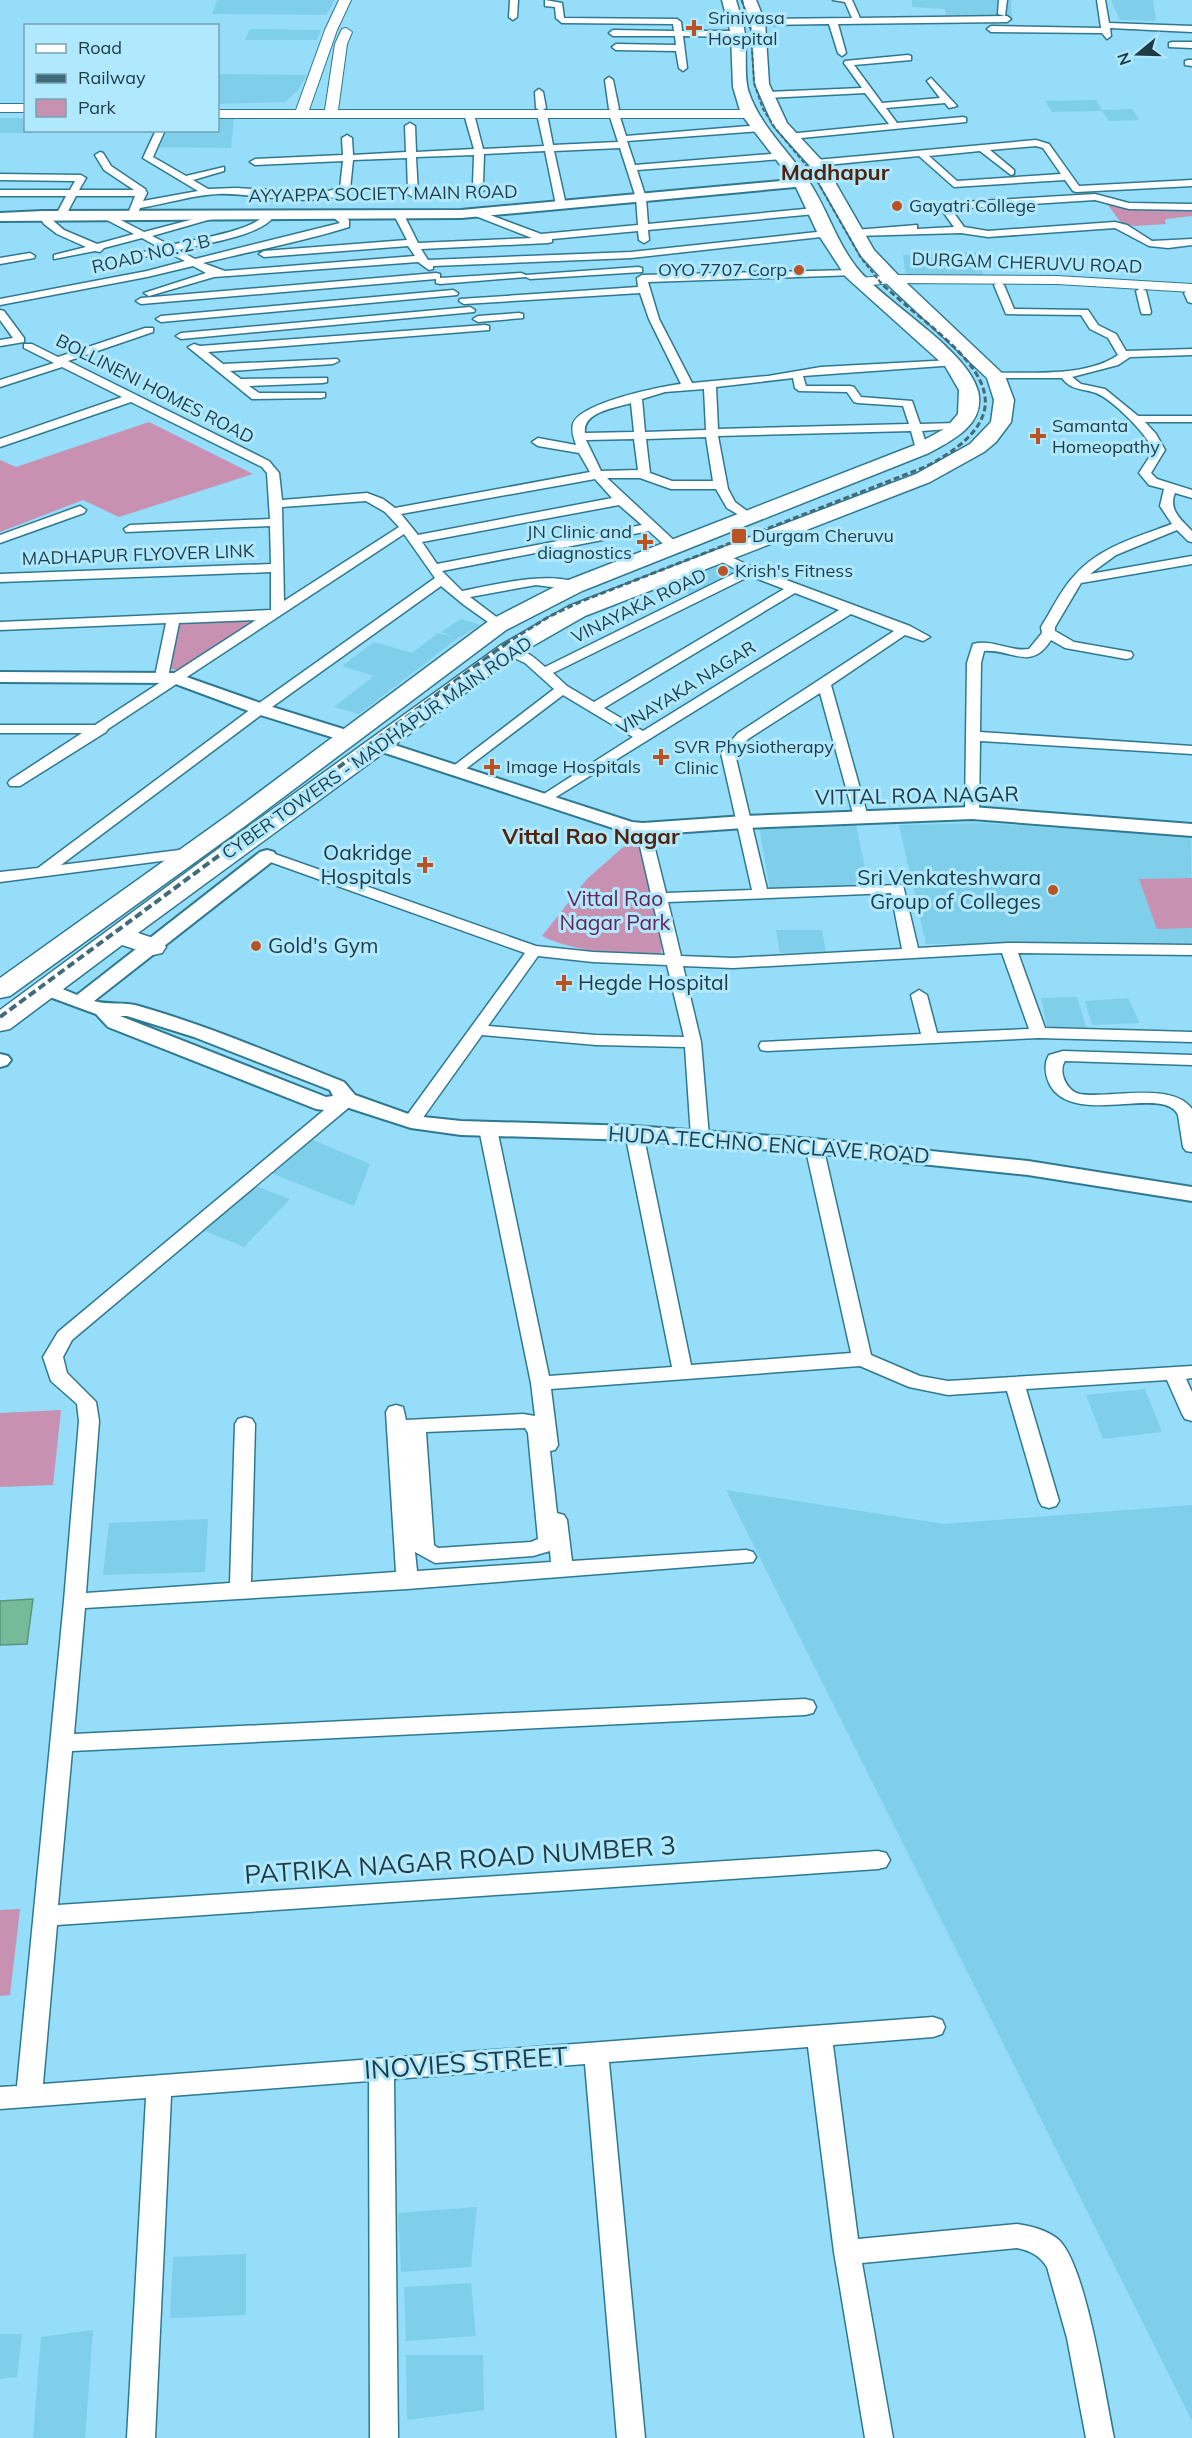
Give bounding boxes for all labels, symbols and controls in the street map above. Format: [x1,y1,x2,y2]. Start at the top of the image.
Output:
place label: Srinivasa Hospital [708,6,785,50]
marker: Srinivasa Hospital [685,19,703,37]
legend [24,24,219,132]
north arrow [1108,24,1168,84]
text: Road [78,36,122,59]
text: N [1112,50,1135,68]
text: Railway [78,66,146,89]
text: Park [78,96,117,119]
district label: Madhapur [781,158,890,186]
street label: AYYAPPA SOCIETY MAIN ROAD [248,180,518,207]
place label: Gayatri College [909,194,1036,217]
marker: Gayatri College [890,199,904,213]
street label: ROAD NO. 2 B [90,229,212,278]
street label: DURGAM CHERUVU ROAD [911,247,1143,278]
place label: OYO 7707 Corp [658,258,787,281]
marker: OYO 7707 Corp [792,263,806,277]
street label: BOLLINENI HOMES ROAD [52,329,258,449]
place label: Samanta Homeopathy [1052,414,1160,458]
marker: Samanta Homeopathy [1029,427,1047,445]
place label: JN Clinic and diagnostics [526,520,632,564]
place label: Durgam Cheruvu [752,524,894,547]
marker: Durgam Cheruvu [730,527,748,545]
marker: JN Clinic and diagnostics [636,533,654,551]
street label: MADHAPUR FLYOVER LINK [21,539,255,570]
place label: Krish's Fitness [735,559,853,582]
street label: VINAYAKA ROAD [568,563,710,648]
marker: Krish's Fitness [716,564,730,578]
street label: CYBER TOWERS - MADHAPUR MAIN ROAD [217,631,536,864]
street label: VINAYAKA NAGAR [612,635,760,740]
place label: SVR Physiotherapy Clinic [674,735,834,779]
marker: SVR Physiotherapy Clinic [652,748,670,766]
place label: Image Hospitals [506,755,641,778]
marker: Image Hospitals [483,758,501,776]
street label: VITTAL ROA NAGAR [815,780,1019,810]
district label: Vittal Rao Nagar [501,822,680,850]
place label: Oakridge Hospitals [321,839,412,889]
marker: Oakridge Hospitals [416,856,434,874]
place label: Sri Venkateshwara Group of Colleges [857,864,1041,914]
marker: Sri Venkateshwara Group of Colleges [1046,883,1060,897]
park label: Vittal Rao Nagar Park [560,885,671,935]
place label: Gold's Gym [268,932,378,958]
marker: Gold's Gym [249,939,263,953]
place label: Hegde Hospital [578,969,729,995]
marker: Hegde Hospital [555,974,573,992]
street label: HUDA TECHNO ENCLAVE ROAD [607,1120,931,1168]
street label: PATRIKA NAGAR ROAD NUMBER 3 [243,1828,677,1891]
street label: INOVIES STREET [363,2039,569,2086]

